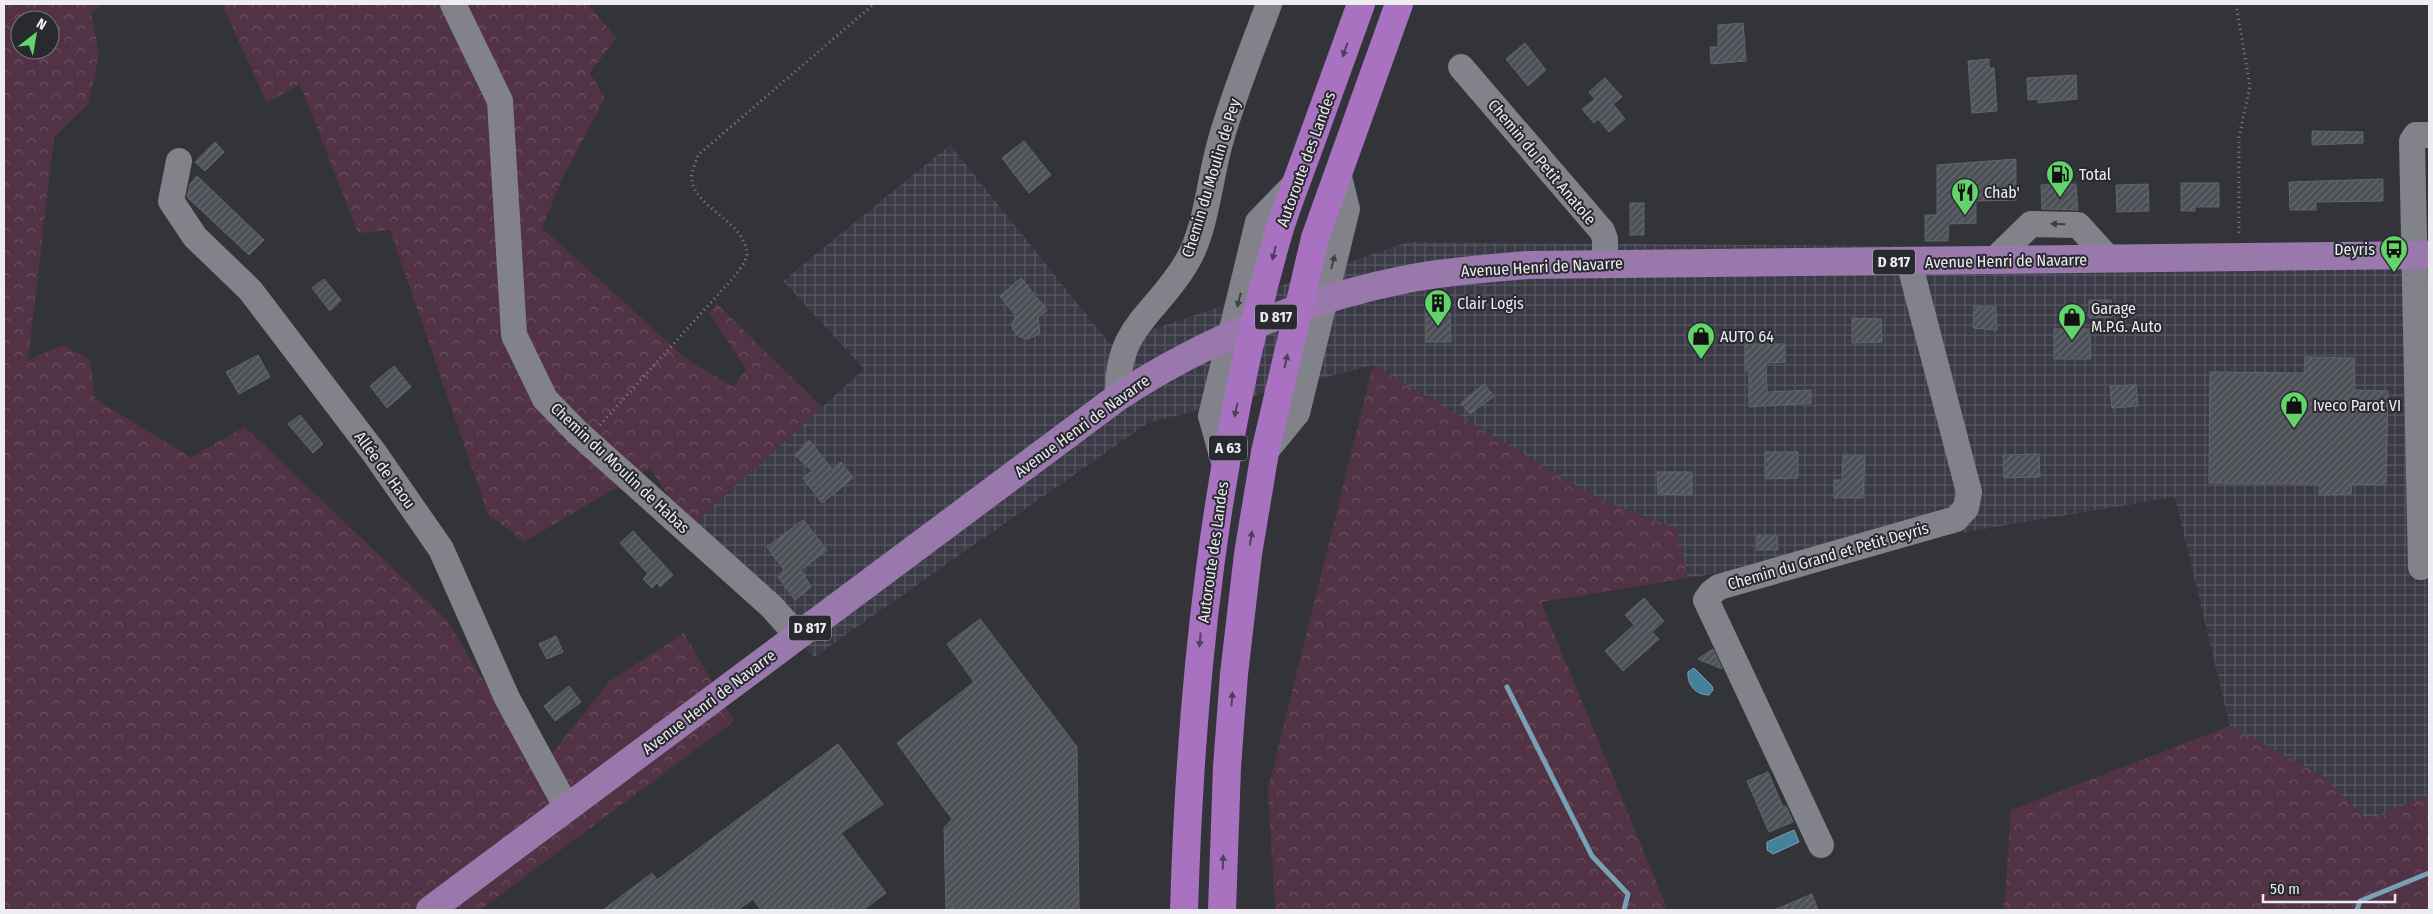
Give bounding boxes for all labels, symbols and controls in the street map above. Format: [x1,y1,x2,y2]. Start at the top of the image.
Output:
north arrow [10,10,60,60]
text: N [33,15,49,34]
one-way arrow [1341,42,1348,57]
street label: Autoroute des Landes [1273,89,1339,229]
street label: Chemin du Moulin de Pey [1178,95,1244,260]
street label: Chemin du Petit Anatole [1484,95,1600,229]
fuel station icon: Total [2045,159,2075,198]
place label: Total [2079,165,2111,184]
restaurant icon: Chab' [1950,177,1980,216]
place label: Chab' [1984,183,2020,202]
one-way arrow [2050,220,2066,228]
bus stop icon: Deyris [2379,234,2409,273]
place label: Deyris [2334,240,2375,259]
one-way arrow [1270,245,1278,260]
road number: D 817 [1873,250,1915,274]
street label: Avenue Henri de Navarre [1925,250,2087,272]
street label: Avenue Henri de Navarre [1461,253,1624,281]
one-way arrow [1329,254,1337,269]
building icon: Clair Logis [1423,288,1453,327]
one-way arrow [1235,293,1243,308]
place label: Clair Logis [1457,294,1524,313]
place label: Garage M.P.G. Auto [2091,299,2162,336]
shop icon: Garage M.P.G. Auto [2057,302,2087,341]
road number: D 817 [1255,304,1297,330]
shop icon: AUTO 64 [1686,321,1716,360]
place label: AUTO 64 [1720,327,1774,346]
one-way arrow [1282,354,1290,369]
street label: Avenue Henri de Navarre [1011,371,1153,481]
shop icon: Iveco Parot VI [2279,390,2309,429]
place label: Iveco Parot VI [2313,396,2401,415]
street label: Chemin du Moulin de Habas [547,399,693,537]
one-way arrow [1232,403,1240,418]
street label: Allée de Haou [351,428,419,512]
road number: A 63 [1209,436,1247,460]
street label: Autoroute des Landes [1194,480,1232,624]
street label: Chemin du Grand et Petit Deyris [1725,518,1931,594]
one-way arrow [1248,530,1256,546]
road number: D 817 [789,616,831,640]
one-way arrow [1196,632,1204,648]
street label: Avenue Henri de Navarre [639,646,780,758]
one-way arrow [1229,691,1237,707]
one-way arrow [1220,853,1228,869]
scale bar [2263,872,2396,904]
text: 50 m [2270,880,2300,898]

